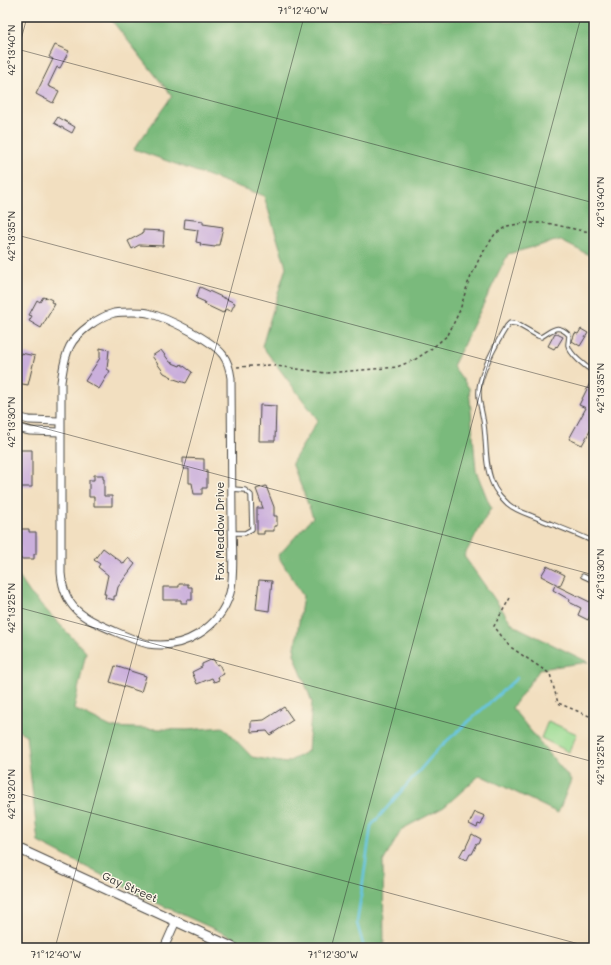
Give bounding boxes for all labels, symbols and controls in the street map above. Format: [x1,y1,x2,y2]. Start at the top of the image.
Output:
text: 71°12'40"W [278,3,328,17]
text: 42°13'40"N [4,25,18,75]
text: 42°13'40"N [593,177,607,227]
text: 42°13'35"N [4,211,18,261]
text: 42°13'35"N [593,363,607,413]
text: 42°13'30"N [4,397,18,447]
street label: Fox Meadow Drive [212,481,227,580]
text: 42°13'30"N [593,549,607,599]
text: 42°13'25"N [4,583,18,633]
text: 42°13'25"N [593,735,607,785]
text: 42°13'20"N [4,769,18,819]
street label: Gay Street [100,868,160,906]
text: 71°12'40"W [31,947,81,961]
text: 71°12'30"W [308,947,358,961]

